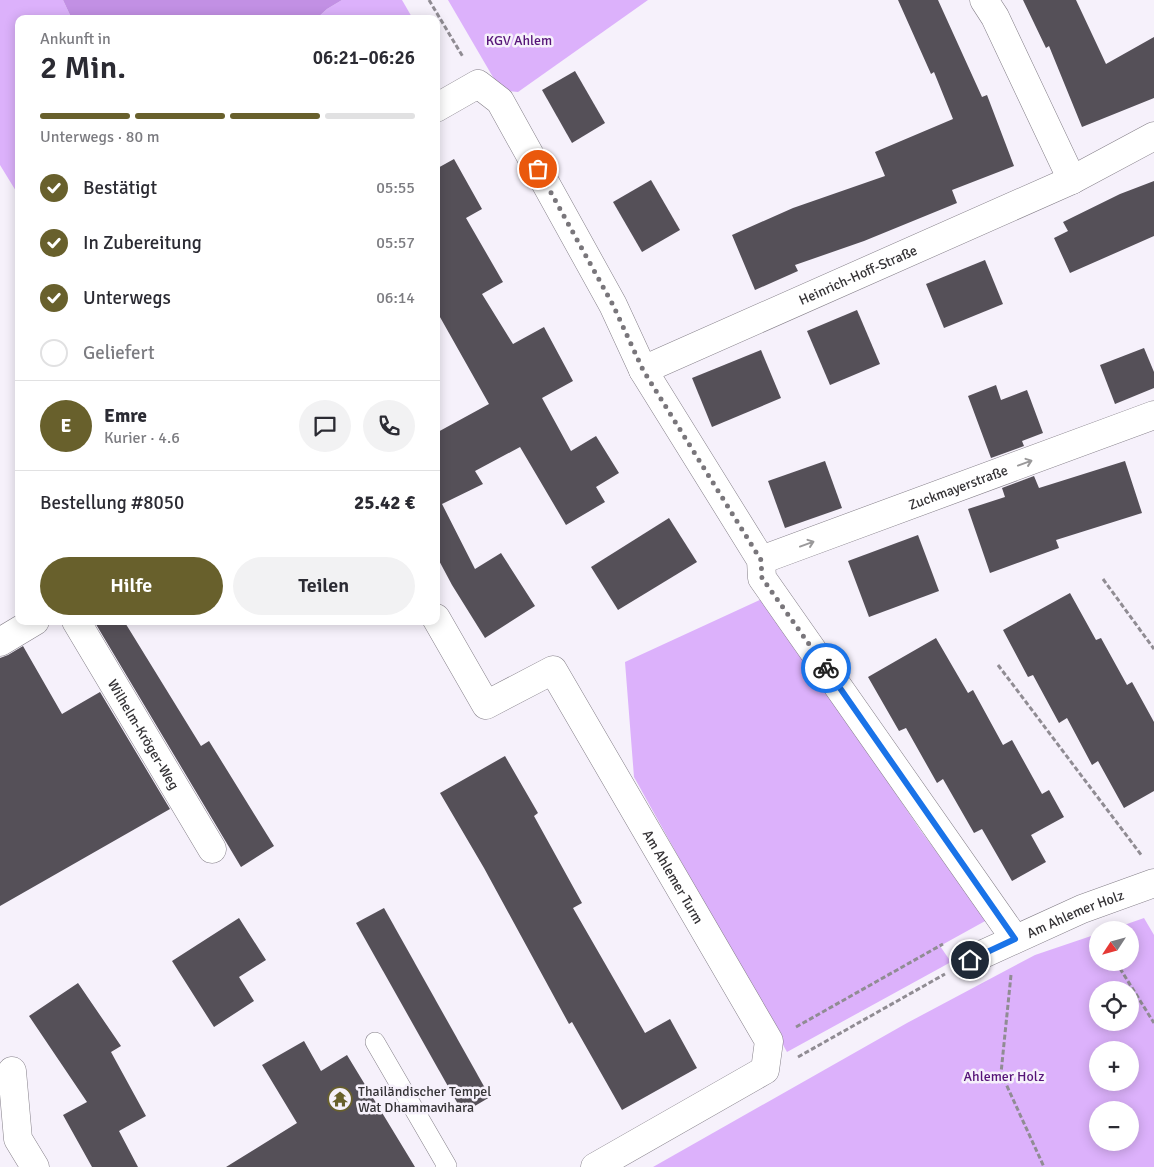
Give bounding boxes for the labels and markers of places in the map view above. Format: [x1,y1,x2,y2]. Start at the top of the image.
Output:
pin [517,148,559,190]
pin [949,939,991,981]
place label: Thailändischer Tempel Wat Dhammavihara [358,1083,491,1116]
temple icon: Thailändischer Tempel Wat Dhammavihara [327,1086,353,1112]

